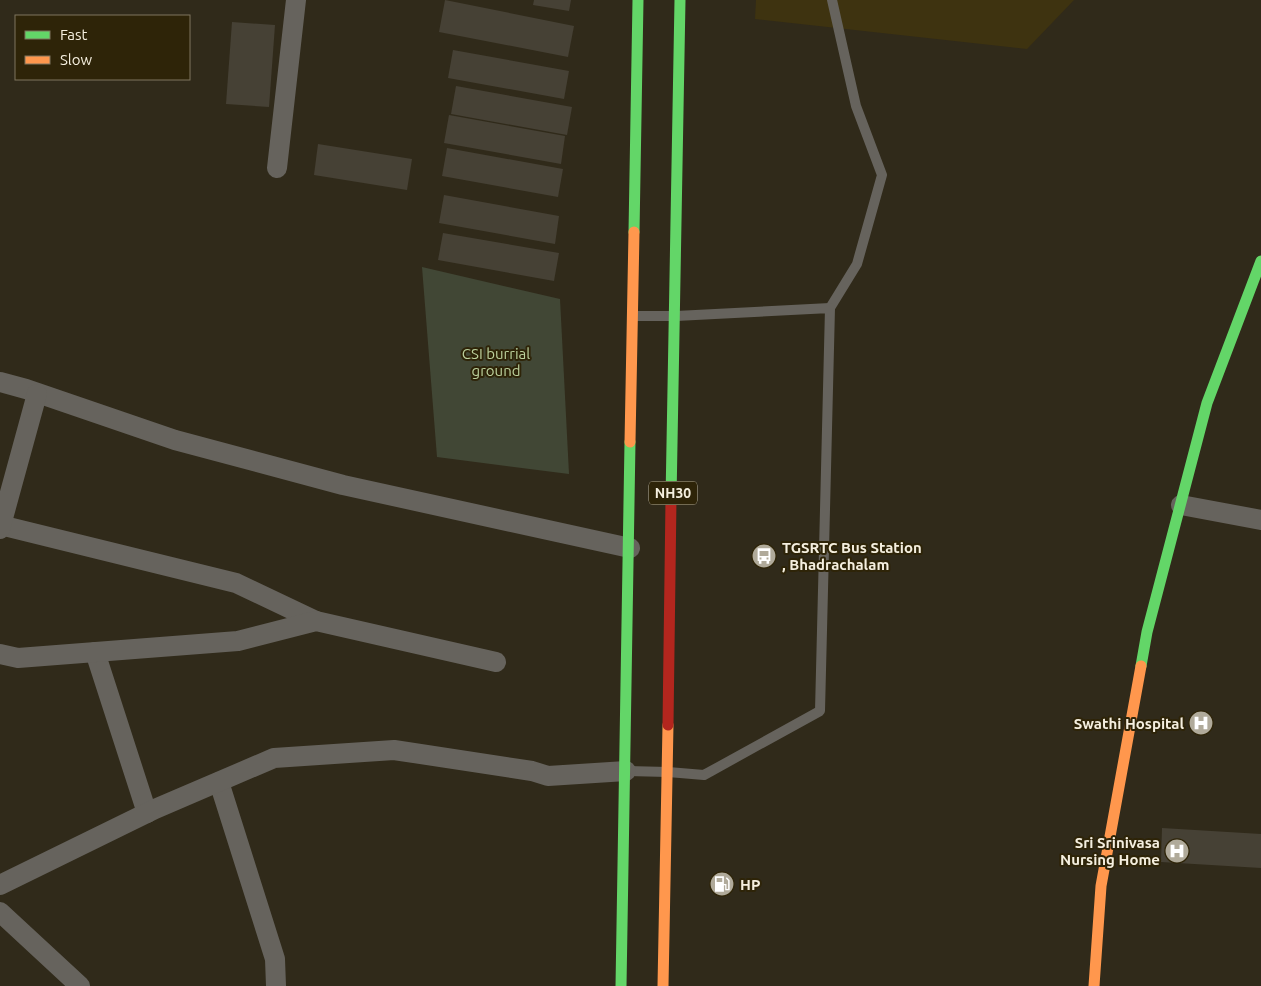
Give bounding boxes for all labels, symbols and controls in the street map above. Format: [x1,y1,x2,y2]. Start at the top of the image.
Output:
legend [15,15,190,80]
text: Fast [60,26,88,43]
text: Slow [60,51,93,68]
park label: CSI burrial ground [462,345,530,379]
road number: NH30 [649,482,697,504]
place label: TGSRTC Bus Station , Bhadrachalam [782,539,922,573]
bus stop icon: TGSRTC Bus Station , Bhadrachalam [751,543,777,569]
hospital icon: Swathi Hospital [1188,710,1214,736]
place label: Swathi Hospital [1074,715,1184,732]
place label: Sri Srinivasa Nursing Home [1060,834,1160,868]
hospital icon: Sri Srinivasa Nursing Home [1164,838,1190,864]
fuel station icon: HP [709,871,735,897]
place label: HP [740,876,760,893]

